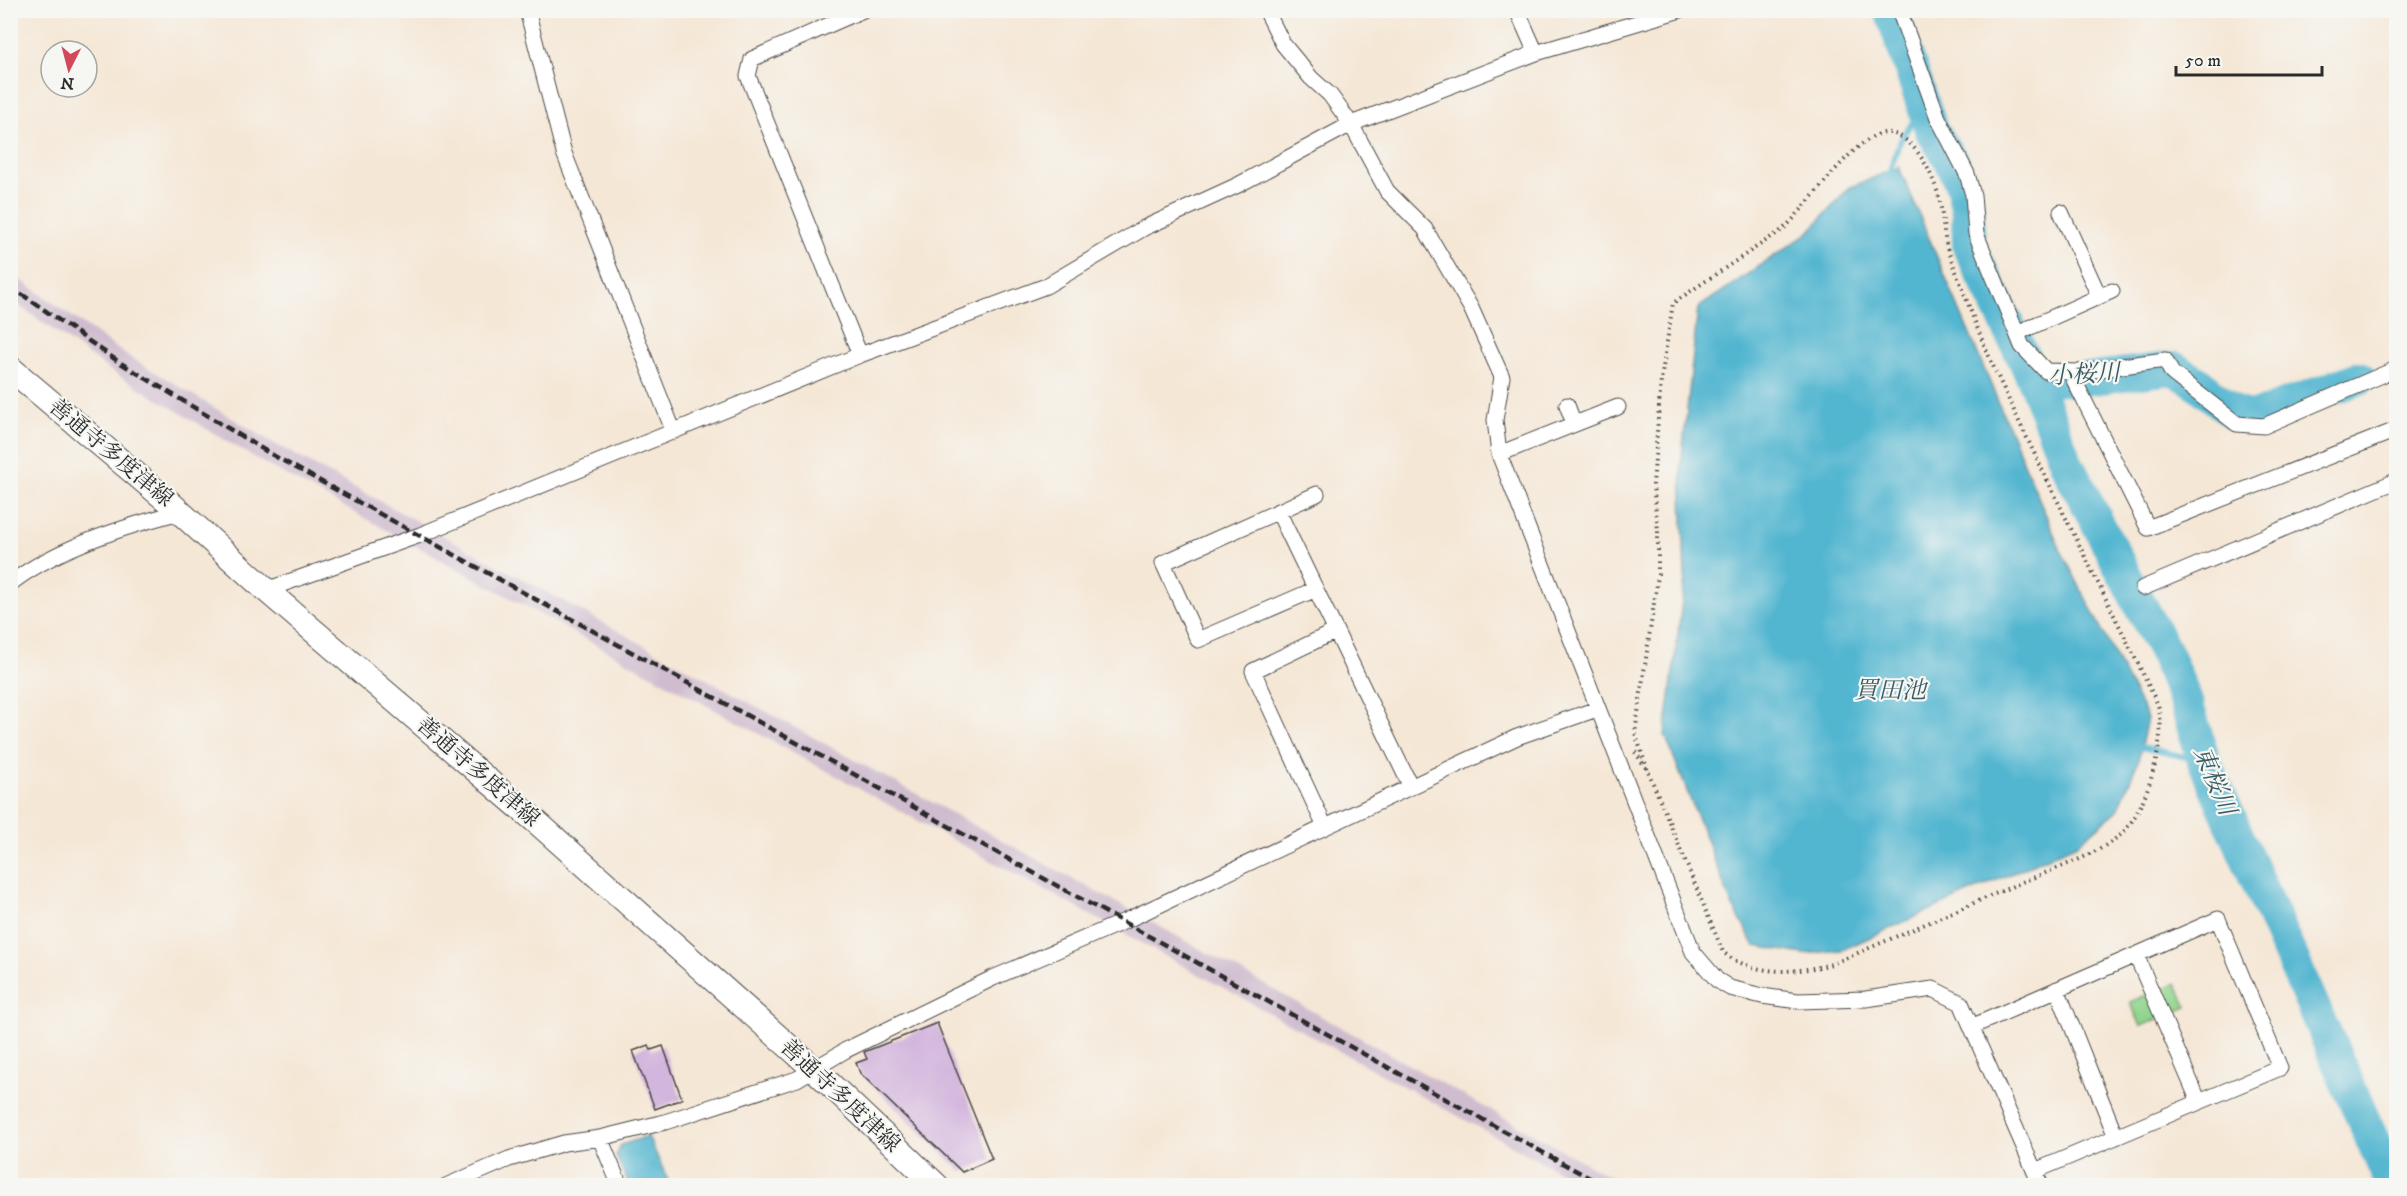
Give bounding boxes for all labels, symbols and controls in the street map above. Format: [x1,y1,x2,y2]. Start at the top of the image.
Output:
north arrow [39,39,99,99]
scale bar [2176,39,2322,77]
text: 50 m [2185,50,2221,72]
text: N [60,72,75,94]
water label: 小桜川 [2047,358,2124,392]
street label: 善通寺多度津線 [43,393,179,513]
water label: 買田池 [1854,676,1929,706]
street label: 善通寺多度津線 [411,711,545,833]
water label: 東桜川 [2186,742,2243,823]
street label: 善通寺多度津線 [774,1034,906,1158]

